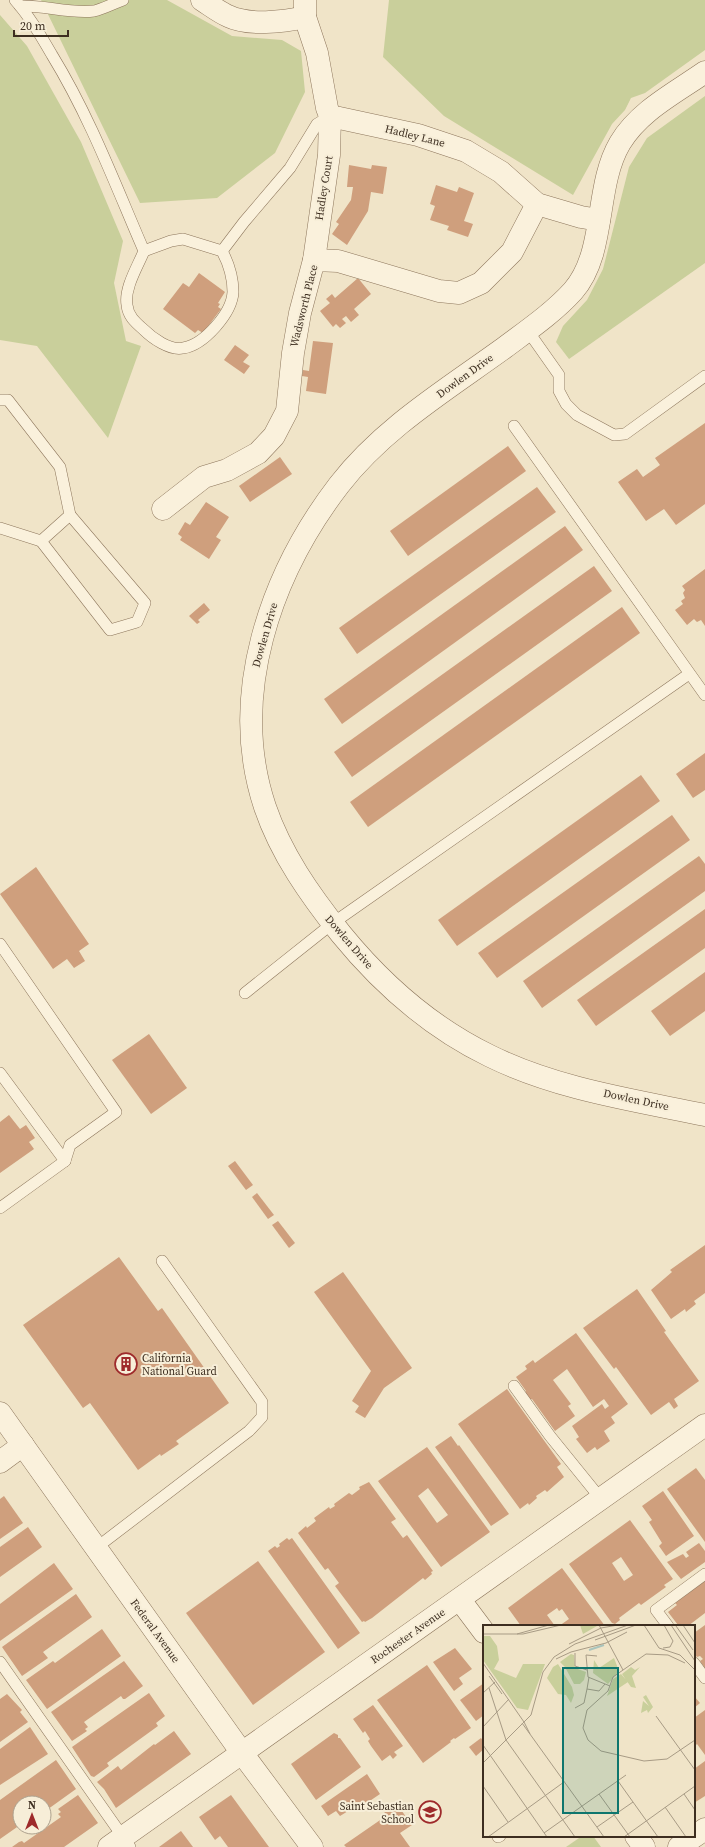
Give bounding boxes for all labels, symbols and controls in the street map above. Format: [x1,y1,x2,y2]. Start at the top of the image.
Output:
scale bar [14,12,68,38]
text: 20 m [20,18,46,34]
street label: Hadley Lane [383,121,447,151]
street label: Hadley Court [312,154,337,221]
street label: Wadsworth Place [287,263,322,349]
street label: Dowlen Drive [434,350,497,402]
street label: Dowlen Drive [249,601,282,669]
street label: Dowlen Drive [321,912,377,972]
street label: Dowlen Drive [602,1086,671,1114]
building icon: California National Guard [113,1351,139,1377]
place label: California National Guard [142,1351,218,1379]
street label: Federal Avenue [127,1596,183,1666]
street label: Rochester Avenue [368,1604,449,1667]
inset map [483,1625,695,1837]
north arrow [12,1795,52,1835]
text: N [28,1798,36,1813]
place label: Saint Sebastian School [340,1799,414,1827]
school or university icon: Saint Sebastian School [417,1799,443,1825]

